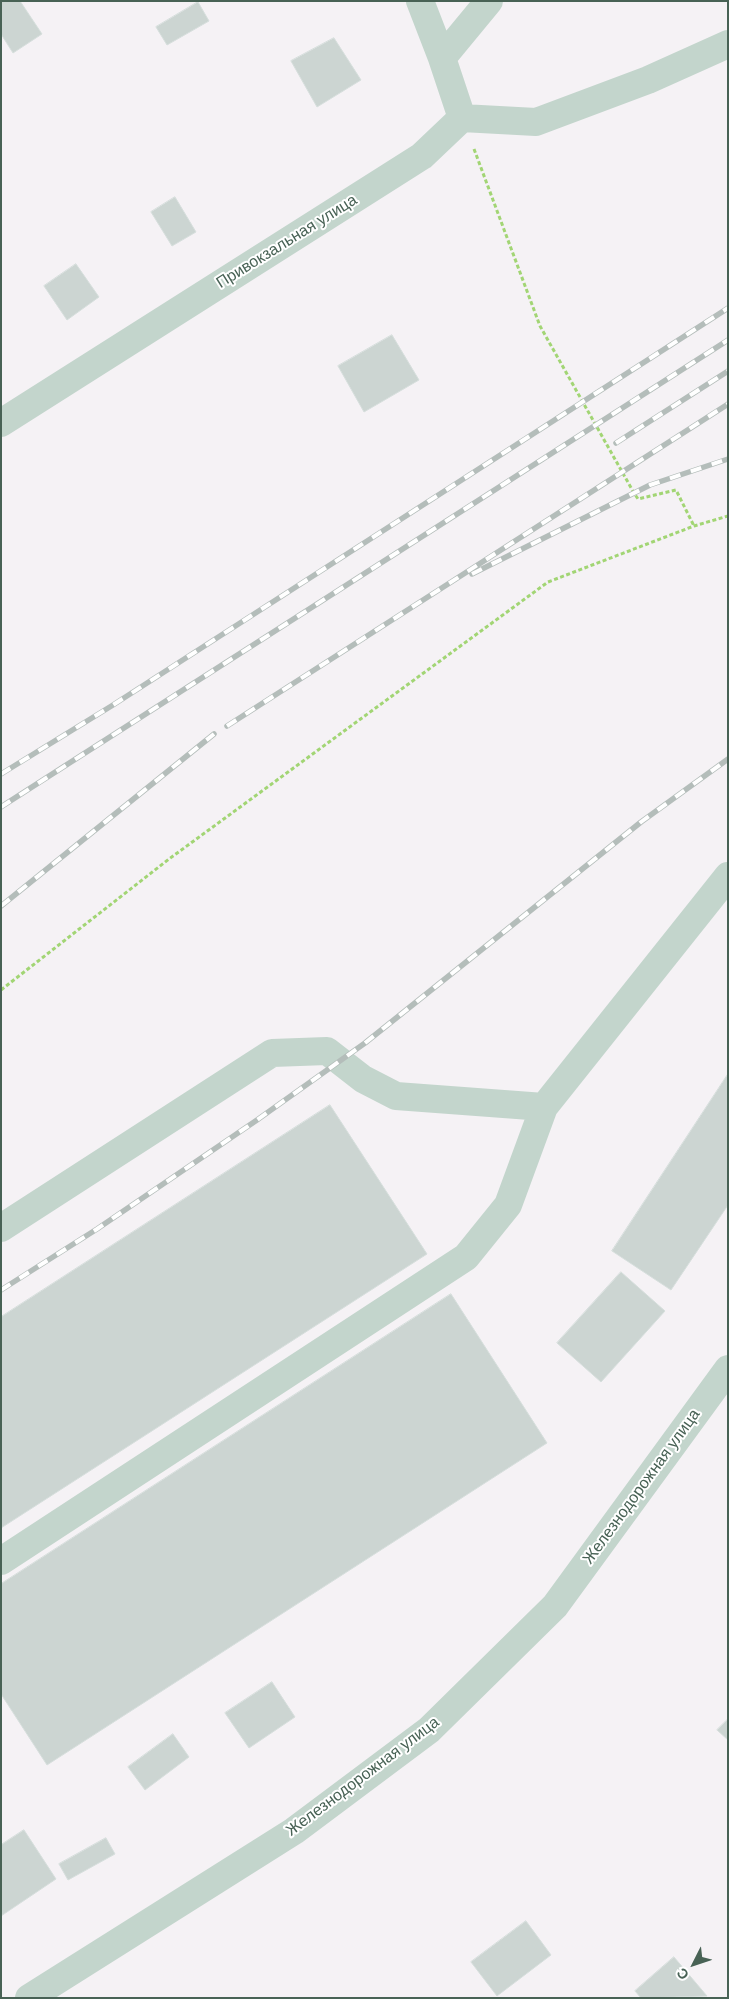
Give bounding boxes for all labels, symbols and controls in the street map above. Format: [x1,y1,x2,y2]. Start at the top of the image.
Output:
street label: Привокзальная улица [213,191,361,293]
street label: Железнодорожная улица [579,1406,705,1568]
street label: Железнодорожная улица [283,1713,443,1841]
north arrow [669,1939,719,1989]
text: С [673,1964,693,1984]

